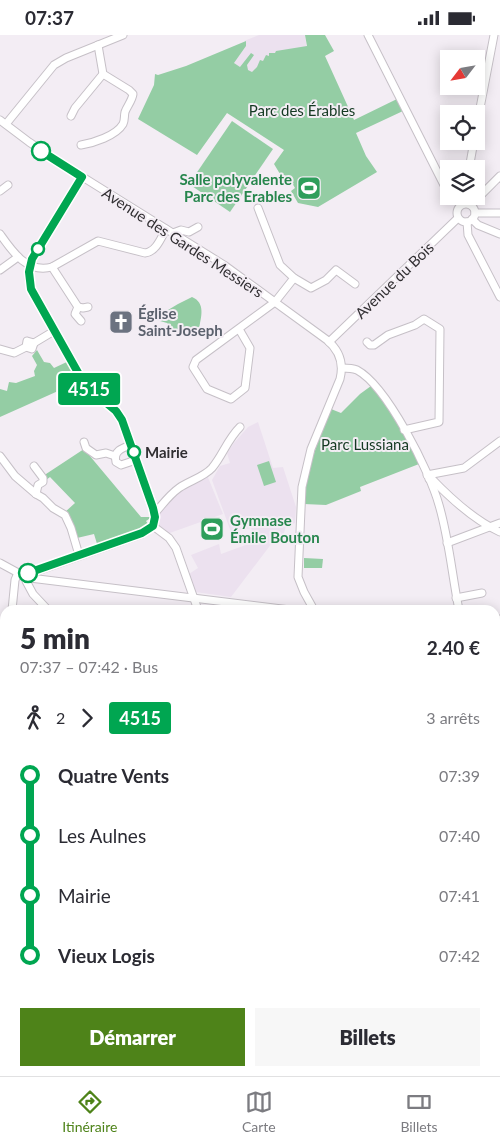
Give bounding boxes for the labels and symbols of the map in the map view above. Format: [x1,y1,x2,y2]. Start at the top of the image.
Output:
north arrow [440,50,485,95]
park label: Parc des Érables [249,101,355,119]
unlabelled marker [31,141,51,161]
place label: Salle polyvalente Parc des Erables [179,170,292,205]
sports icon: Salle polyvalente Parc des Erables [296,175,322,201]
street label: Avenue des Gardes Messiers [99,183,267,301]
street label: Avenue du Bois [351,238,437,322]
unlabelled marker [31,242,45,256]
place label: Église Saint-Joseph [138,304,223,339]
church icon: Église Saint-Joseph [108,309,134,335]
line badge: 4515 [54,373,124,405]
park label: Parc Lussiana [321,435,409,453]
place label: Mairie [145,443,188,461]
marker: Mairie [127,445,141,459]
place label: Gymnase Émile Bouton [230,511,320,546]
sports icon: Gymnase Émile Bouton [199,516,225,542]
unlabelled marker [18,563,38,583]

